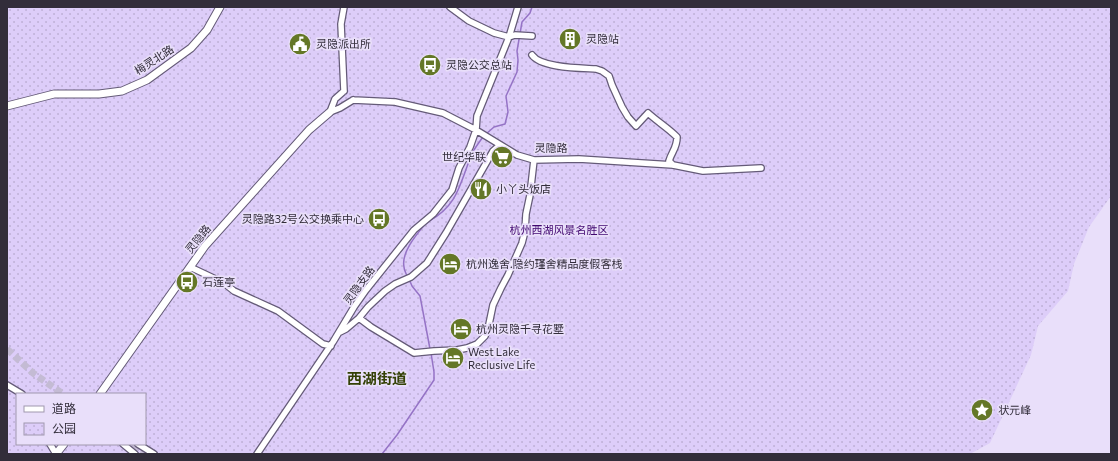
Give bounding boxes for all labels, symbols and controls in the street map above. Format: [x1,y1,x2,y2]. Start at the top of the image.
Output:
building icon: 灵隐站 [557,26,583,52]
public building icon: 灵隐派出所 [287,31,313,57]
place label: 灵隐站 [586,32,619,45]
place label: 灵隐派出所 [316,37,371,50]
street label: 梅灵北路 [132,42,176,77]
bus stop icon: 灵隐公交总站 [417,52,443,78]
place label: 灵隐公交总站 [446,58,512,71]
street label: 灵隐路 [534,141,568,154]
supermarket icon: 世纪华联 [489,144,515,170]
place label: 世纪华联 [442,150,486,163]
restaurant icon: 小丫头饭店 [468,176,494,202]
place label: 小丫头饭店 [496,182,551,195]
bus stop icon: 灵隐路32号公交换乘中心 [366,206,392,232]
place label: 灵隐路32号公交换乘中心 [242,212,364,225]
street label: 灵隐路 [182,222,213,256]
park label: 杭州西湖风景名胜区 [510,223,609,236]
hotel icon: 杭州逸舍.隐约瑾舍精品度假客栈 [437,251,463,277]
place label: 杭州逸舍.隐约瑾舍精品度假客栈 [466,257,623,270]
street label: 灵隐支路 [340,263,377,306]
bus stop icon: 石莲亭 [174,269,200,295]
place label: 石莲亭 [202,275,235,288]
hotel icon: 杭州灵隐千寻花墅 [448,316,474,342]
place label: 杭州灵隐千寻花墅 [476,322,564,335]
hotel icon: West Lake Reclusive Life [440,345,466,371]
place label: West Lake Reclusive Life [468,345,536,371]
district label: 西湖街道 [347,369,407,387]
legend [16,393,146,445]
place icon: 状元峰 [969,397,995,423]
text: 道路 [52,401,76,415]
place label: 状元峰 [998,403,1031,416]
text: 公园 [52,421,76,435]

